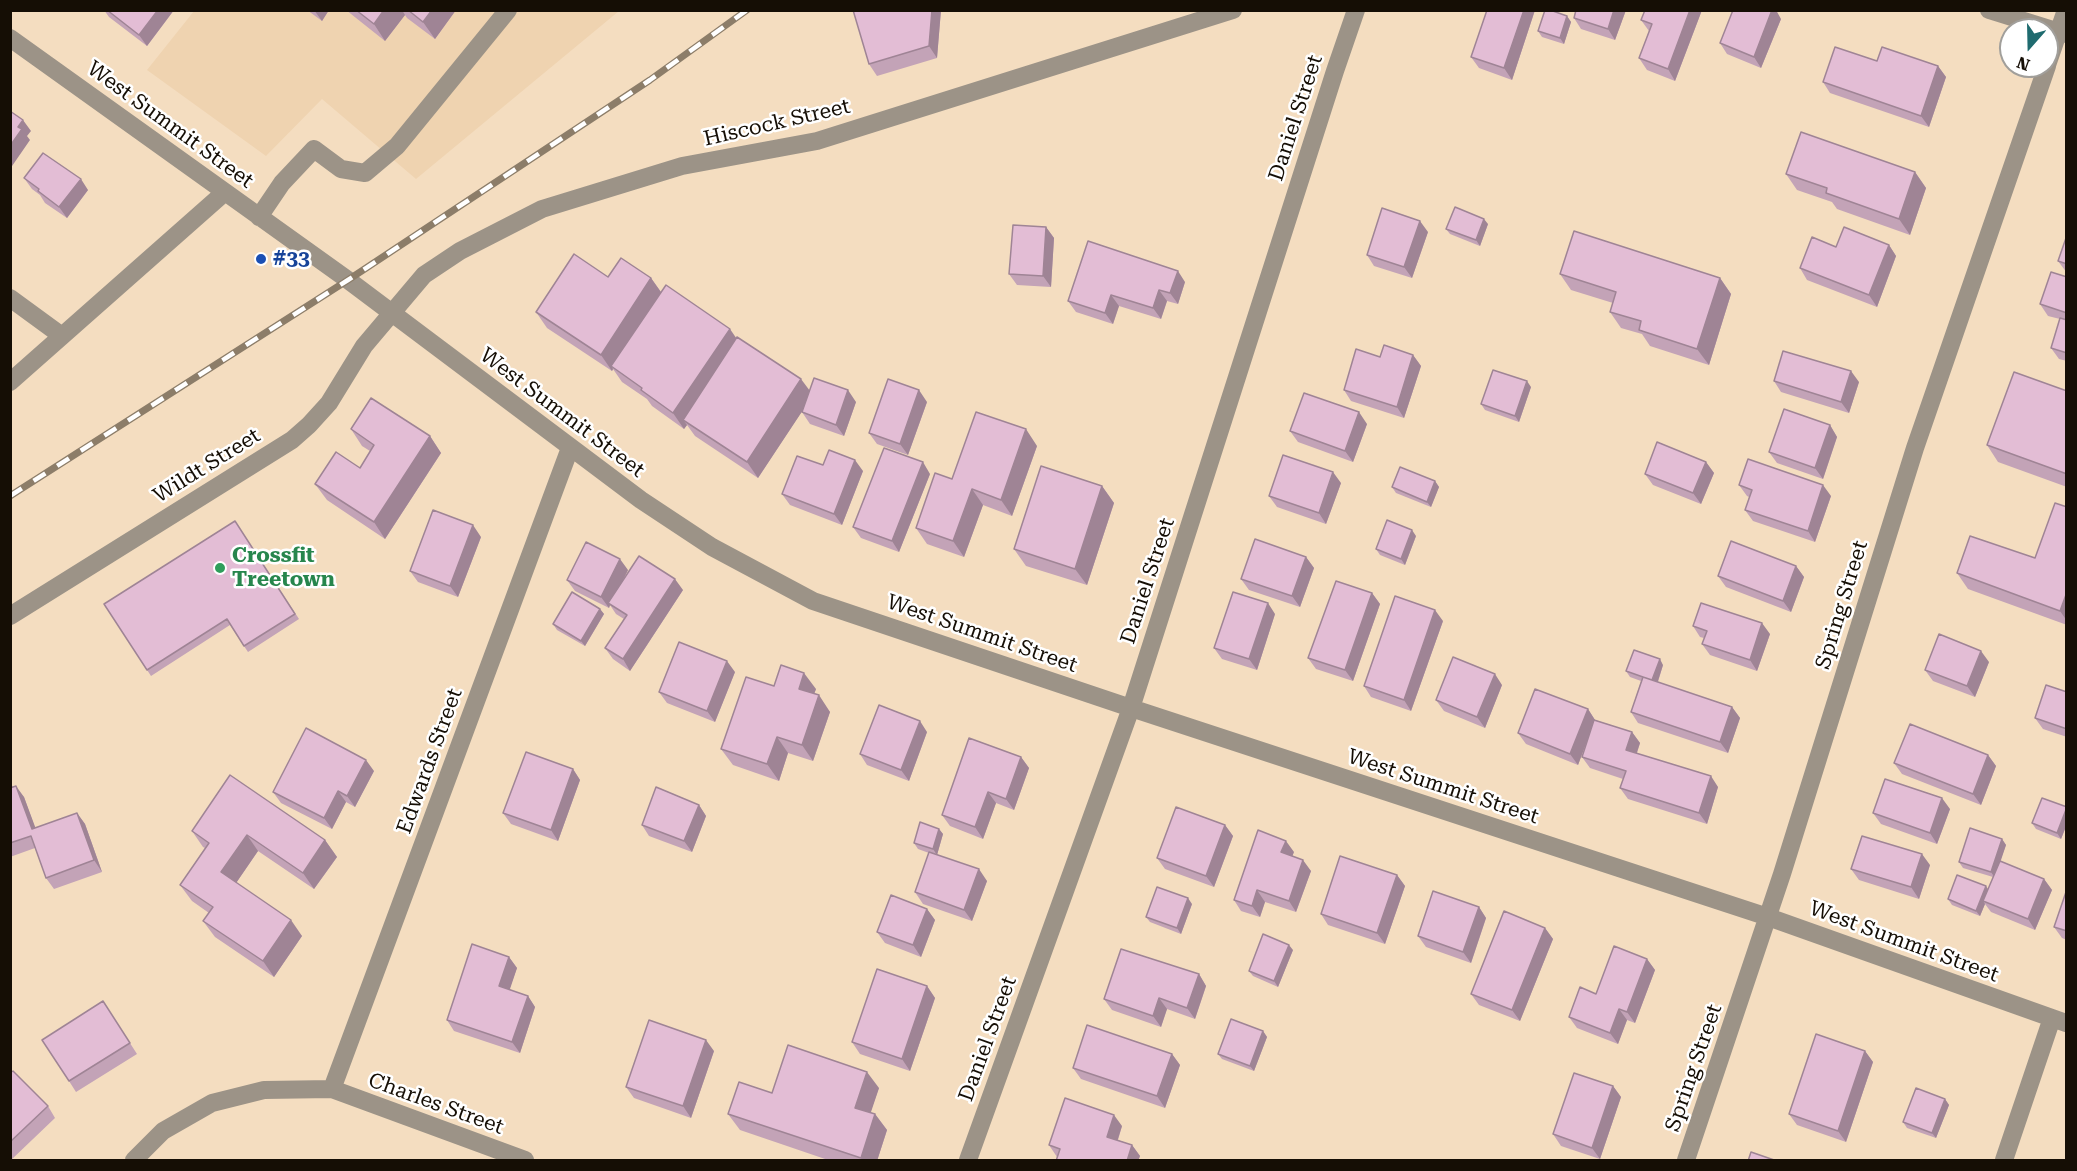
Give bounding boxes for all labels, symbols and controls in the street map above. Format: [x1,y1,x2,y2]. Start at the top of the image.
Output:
north arrow [1999,18,2059,78]
street label: Daniel Street [1264,52,1328,184]
text: N [2014,52,2032,75]
street label: West Summit Street [82,56,258,194]
street label: Hiscock Street [701,94,853,152]
place label: #33 [273,246,310,272]
marker: #33 [254,252,268,266]
street label: West Summit Street [475,343,649,483]
street label: Wildt Street [149,423,265,509]
street label: Daniel Street [1116,515,1180,647]
street label: Spring Street [1810,538,1874,672]
place label: Crossfit Treetown [232,543,335,593]
marker: Crossfit Treetown [213,561,227,575]
street label: West Summit Street [884,590,1080,678]
street label: Edwards Street [392,685,468,837]
street label: West Summit Street [1344,744,1542,830]
street label: West Summit Street [1806,896,2002,988]
street label: Daniel Street [954,973,1022,1105]
street label: Spring Street [1660,1001,1728,1135]
street label: Charles Street [365,1068,507,1140]

